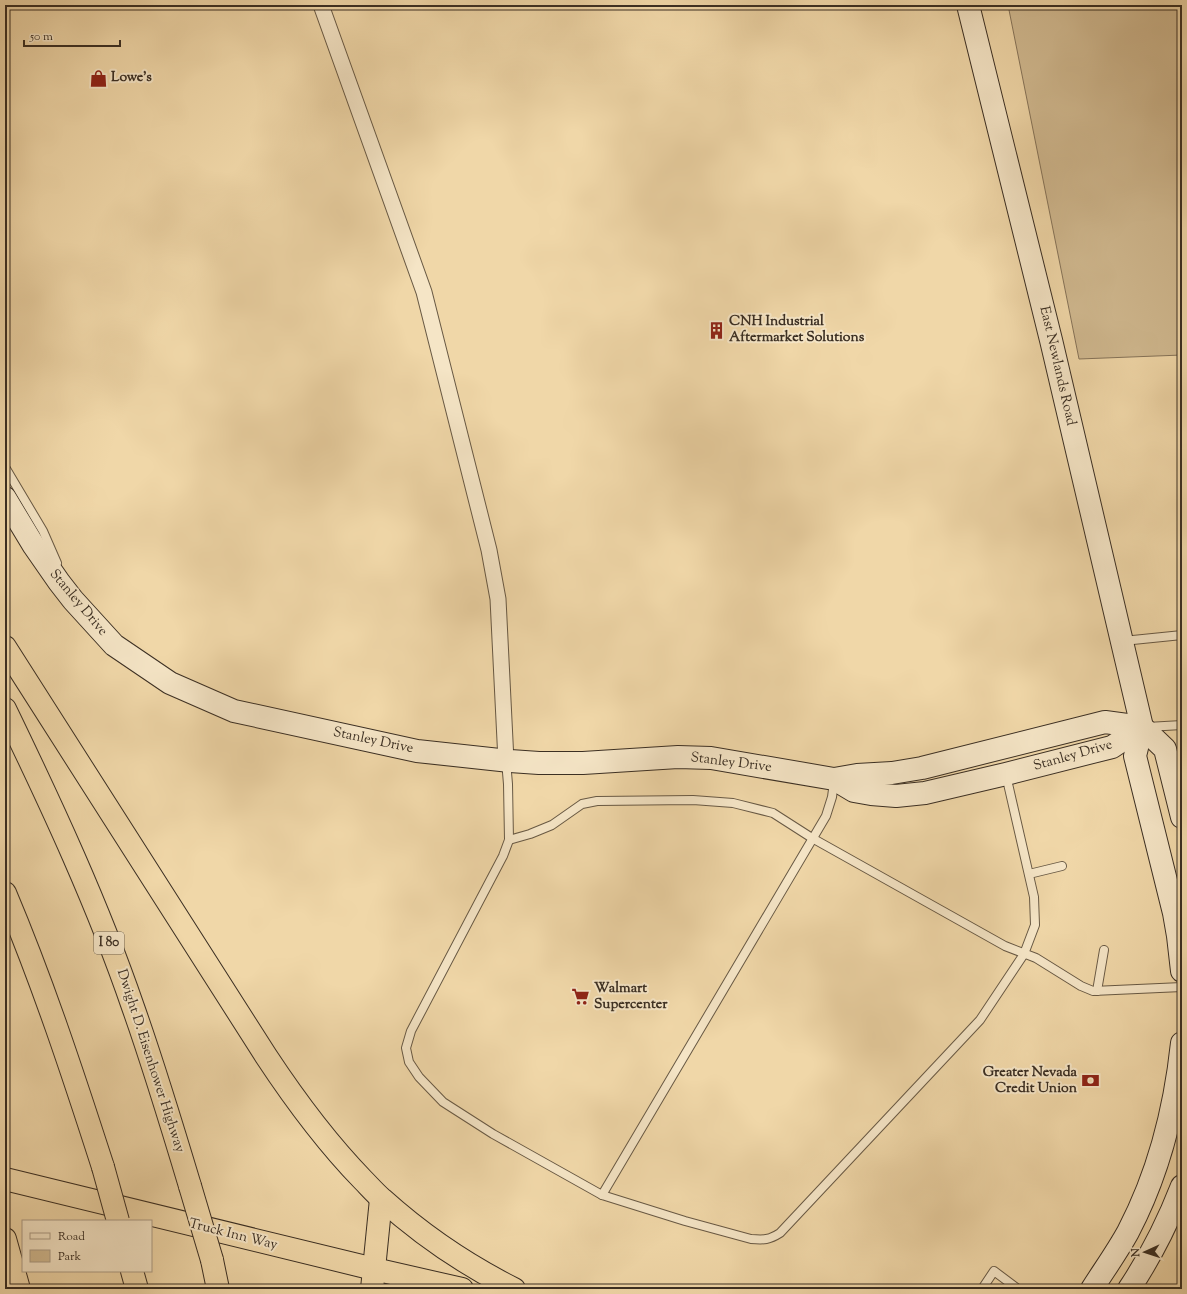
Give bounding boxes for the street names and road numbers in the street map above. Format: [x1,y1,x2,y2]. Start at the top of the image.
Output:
street label: East Newlands Road [1034,304,1081,428]
street label: Stanley Drive [44,565,112,641]
street label: Stanley Drive [331,723,415,759]
street label: Stanley Drive [1031,735,1115,777]
street label: Stanley Drive [689,748,773,778]
road number: I 80 [94,932,124,954]
street label: Dwight D. Eisenhower Highway [111,967,189,1155]
street label: Truck Inn Way [186,1214,280,1256]

